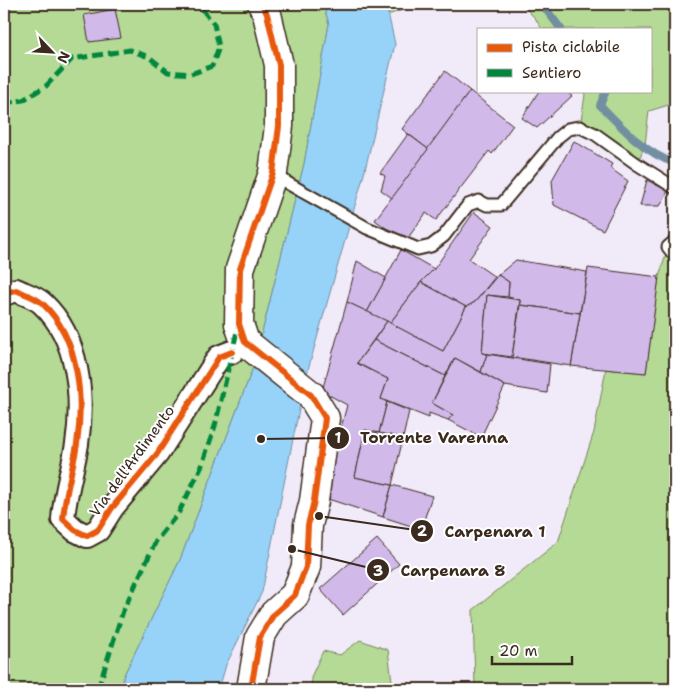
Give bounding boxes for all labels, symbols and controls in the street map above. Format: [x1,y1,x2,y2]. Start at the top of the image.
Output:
north arrow [28,28,78,78]
legend [477,28,652,92]
text: Pista ciclabile [522,37,620,57]
text: N [53,49,74,66]
text: Sentiero [522,63,581,83]
street label: Via dell'Ardimento [85,401,179,521]
callout: Torrente Varenna [325,422,518,453]
text: Torrente Varenna [360,427,508,448]
text: 1 [335,428,342,448]
callout: Carpenara 1 [410,515,556,546]
text: 2 [417,521,428,541]
text: Carpenara 1 [444,521,546,542]
callout: Carpenara 8 [365,555,515,586]
text: Carpenara 8 [400,560,506,581]
text: 3 [373,561,383,581]
scale bar [492,633,572,665]
text: 20 m [499,641,538,661]

